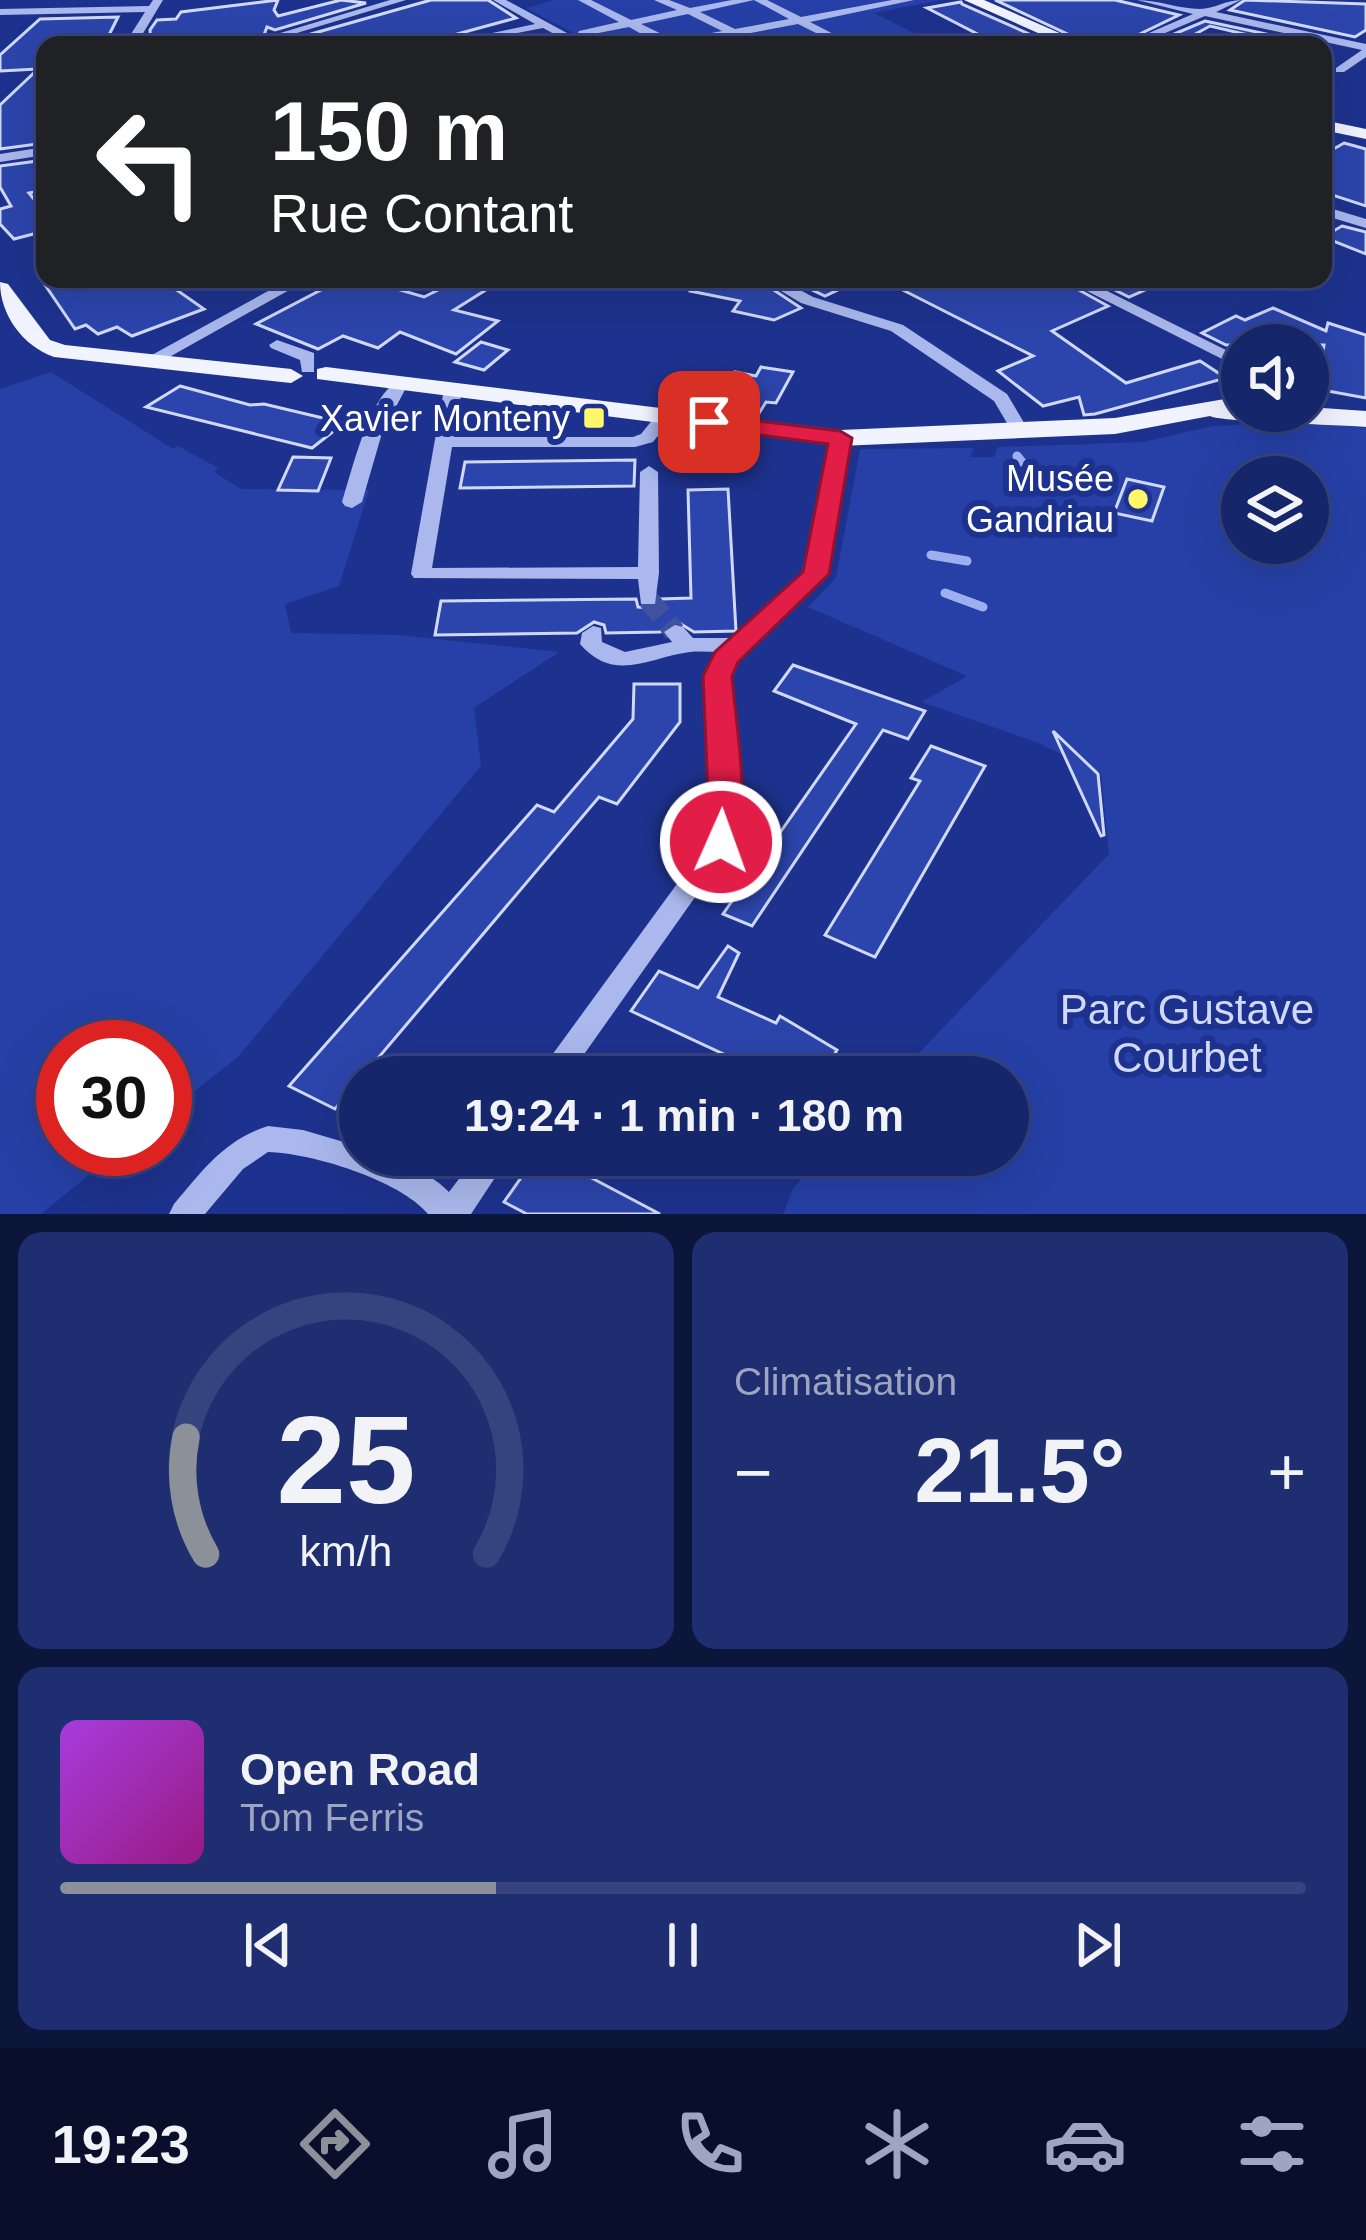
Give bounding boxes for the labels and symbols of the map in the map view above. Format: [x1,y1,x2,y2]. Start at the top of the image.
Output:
pin [658,371,760,473]
place label: Xavier Monteny [320,398,570,439]
marker: Xavier Monteny [581,405,607,431]
place label: Musée Gandriau [966,458,1114,540]
marker: Musée Gandriau [1125,486,1151,512]
position arrow [658,779,784,905]
park label: Parc Gustave Courbet [1060,986,1314,1081]
speed limit sign: 30 [36,1020,192,1176]

